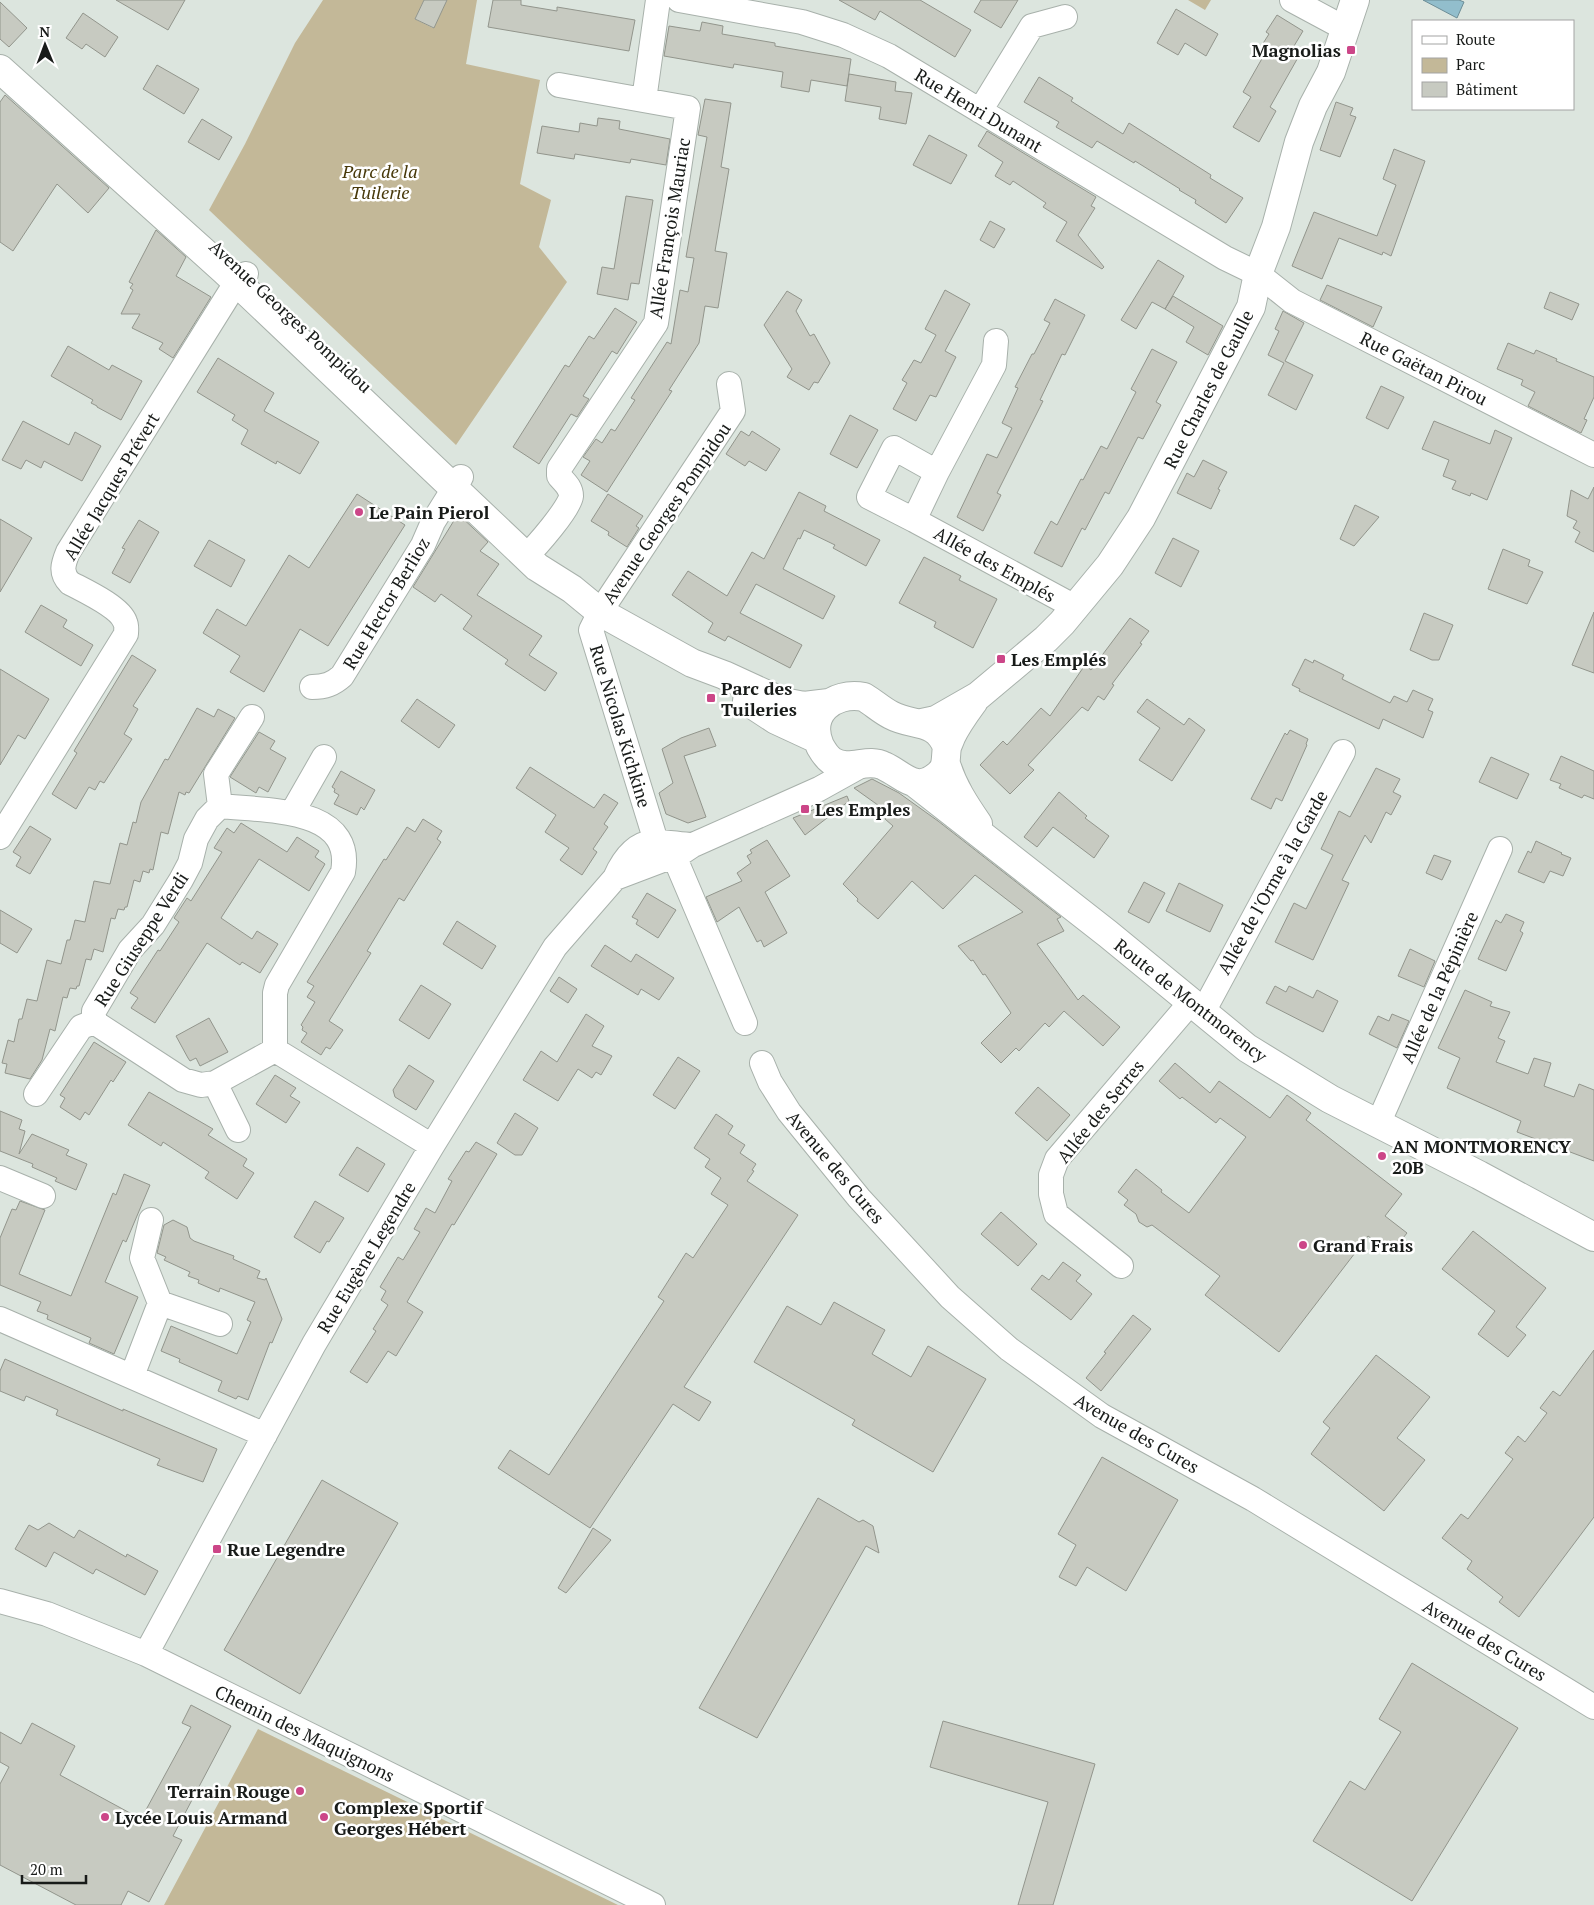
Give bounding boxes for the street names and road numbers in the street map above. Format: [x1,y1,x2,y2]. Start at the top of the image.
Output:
street label: Rue Henri Dunant [911,62,1048,158]
street label: Allée François Mauriac [643,136,695,320]
street label: Avenue Georges Pompidou [205,234,377,398]
street label: Rue Charles de Gaulle [1158,306,1258,472]
street label: Rue Gaëtan Pirou [1356,326,1492,410]
street label: Allée Jacques Prévert [57,407,165,564]
street label: Avenue Georges Pompidou [596,418,736,608]
street label: Allée des Emplés [930,521,1060,607]
street label: Rue Hector Berlioz [337,532,435,674]
street label: Rue Nicolas Kichkine [585,642,657,810]
street label: Allée de l'Orme à la Garde [1211,786,1333,978]
street label: Rue Giuseppe Verdi [89,867,193,1011]
street label: Allée de la Pépinière [1395,907,1483,1067]
street label: Route de Montmorency [1110,933,1273,1068]
street label: Allée des Serres [1051,1054,1149,1168]
street label: Avenue des Cures [782,1106,890,1228]
street label: Rue Eugène Legendre [311,1177,421,1337]
street label: Avenue des Cures [1070,1388,1204,1478]
street label: Avenue des Cures [1419,1594,1551,1686]
street label: Chemin des Maquignons [211,1679,399,1787]

